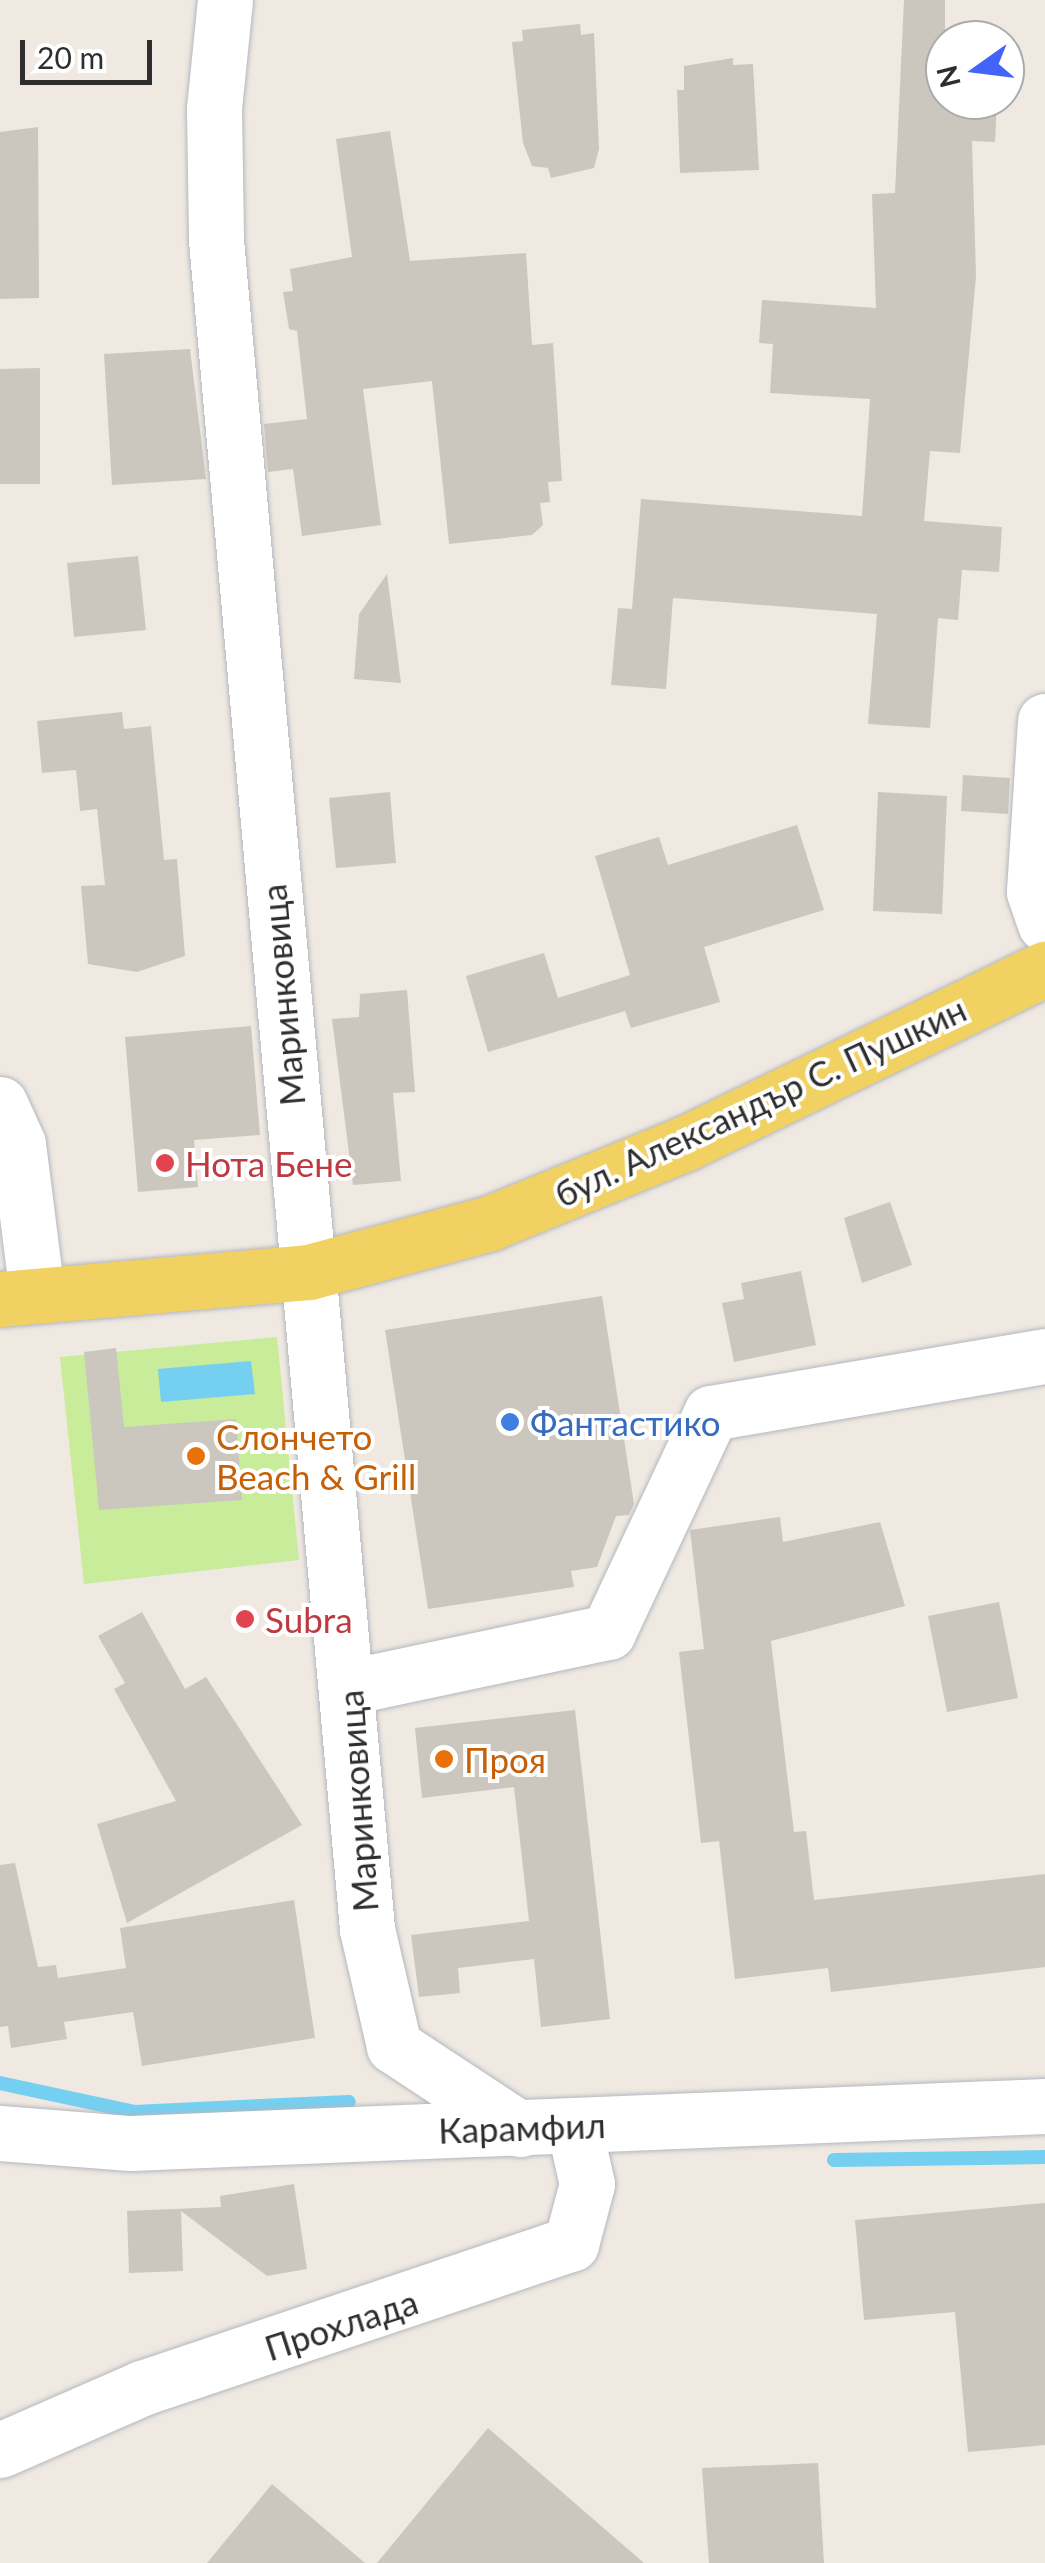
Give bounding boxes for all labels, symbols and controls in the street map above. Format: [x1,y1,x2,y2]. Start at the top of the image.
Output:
scale bar [25,20,158,82]
north arrow [925,20,1025,120]
text: 20 m [37,39,104,75]
text: N [929,62,967,91]
street label: Маринковица [251,883,313,1107]
street label: бул. Александър С. Пушкин [548,987,972,1215]
place label: Нота Бене [185,1142,352,1184]
marker: Нота Бене [154,1152,176,1174]
place label: Фантастико [530,1401,721,1443]
marker: Фантастико [499,1411,521,1433]
place label: Слончето Beach & Grill [216,1415,416,1497]
marker: Слончето Beach & Grill [185,1445,207,1467]
place label: Subra [265,1598,353,1640]
marker: Subra [234,1608,256,1630]
street label: Маринковица [328,1689,386,1913]
place label: Проя [464,1738,546,1780]
marker: Проя [433,1748,455,1770]
street label: Карамфил [438,2103,606,2151]
street label: Прохлада [259,2280,423,2368]

